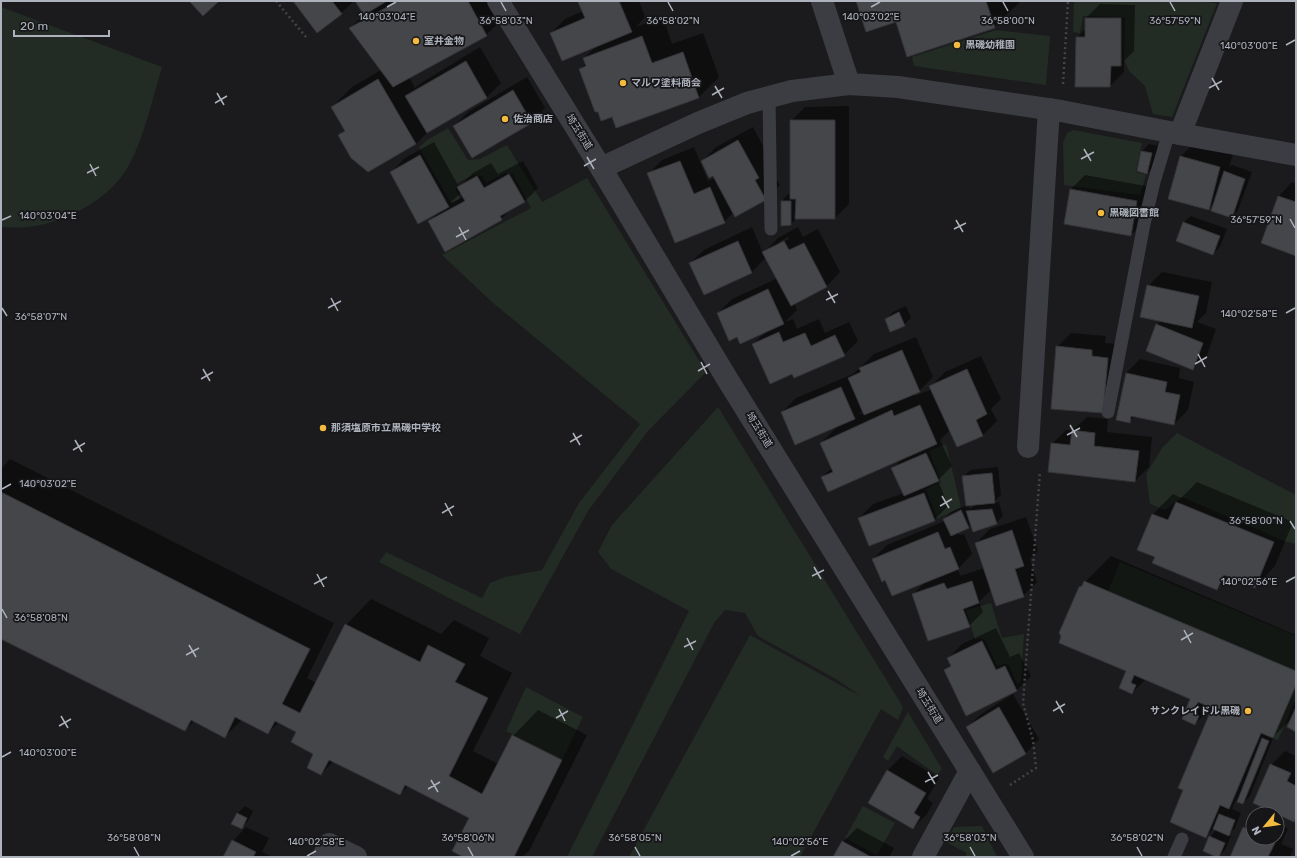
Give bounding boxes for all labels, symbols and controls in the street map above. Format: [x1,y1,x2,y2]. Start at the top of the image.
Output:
text: 140°03'04"E [358,11,416,23]
text: 140°03'02"E [842,11,900,23]
scale bar [14,12,109,38]
text: 36°58'03"N [479,15,533,27]
text: 36°58'02"N [646,15,700,27]
text: 36°58'00"N [981,15,1035,27]
text: 36°57'59"N [1149,15,1201,27]
text: 20 m [20,19,48,33]
place label: 室井金物 [424,35,464,47]
marker: 室井金物 [411,36,421,46]
place label: 黒磯幼稚園 [965,39,1015,51]
marker: 黒磯幼稚園 [952,40,962,50]
text: 140°03'00"E [1220,40,1278,52]
place label: マルワ塗料商会 [631,77,701,89]
marker: マルワ塗料商会 [618,78,628,88]
street label: 埼玉街道 [563,112,595,152]
place label: 佐治商店 [513,113,553,125]
marker: 佐治商店 [500,114,510,124]
place label: 黒磯図書館 [1109,207,1159,219]
marker: 黒磯図書館 [1096,208,1106,218]
text: 140°03'04"E [19,210,77,222]
text: 36°57'59"N [1230,214,1282,226]
text: 140°02'58"E [1220,308,1278,320]
text: 36°58'07"N [15,311,67,323]
street label: 埼玉街道 [743,410,775,450]
place label: 那須塩原市立黒磯中学校 [331,422,441,434]
marker: 那須塩原市立黒磯中学校 [318,423,328,433]
text: 140°03'02"E [19,478,77,490]
text: 36°58'00"N [1229,515,1283,527]
text: 140°02'56"E [1221,576,1277,588]
text: 36°58'08"N [14,612,68,624]
street label: 埼玉街道 [913,686,945,726]
place label: サンクレイドル黒磯 [1150,705,1240,717]
marker: サンクレイドル黒磯 [1243,706,1253,716]
text: 140°03'00"E [19,747,77,759]
north arrow [1245,806,1285,846]
text: N [1249,824,1264,837]
text: 36°58'08"N [107,832,161,844]
text: 36°58'06"N [441,832,495,844]
text: 36°58'05"N [608,832,662,844]
text: 36°58'03"N [943,832,997,844]
text: 36°58'02"N [1110,832,1164,844]
text: 140°02'58"E [287,836,345,848]
text: 140°02'56"E [772,836,828,848]

